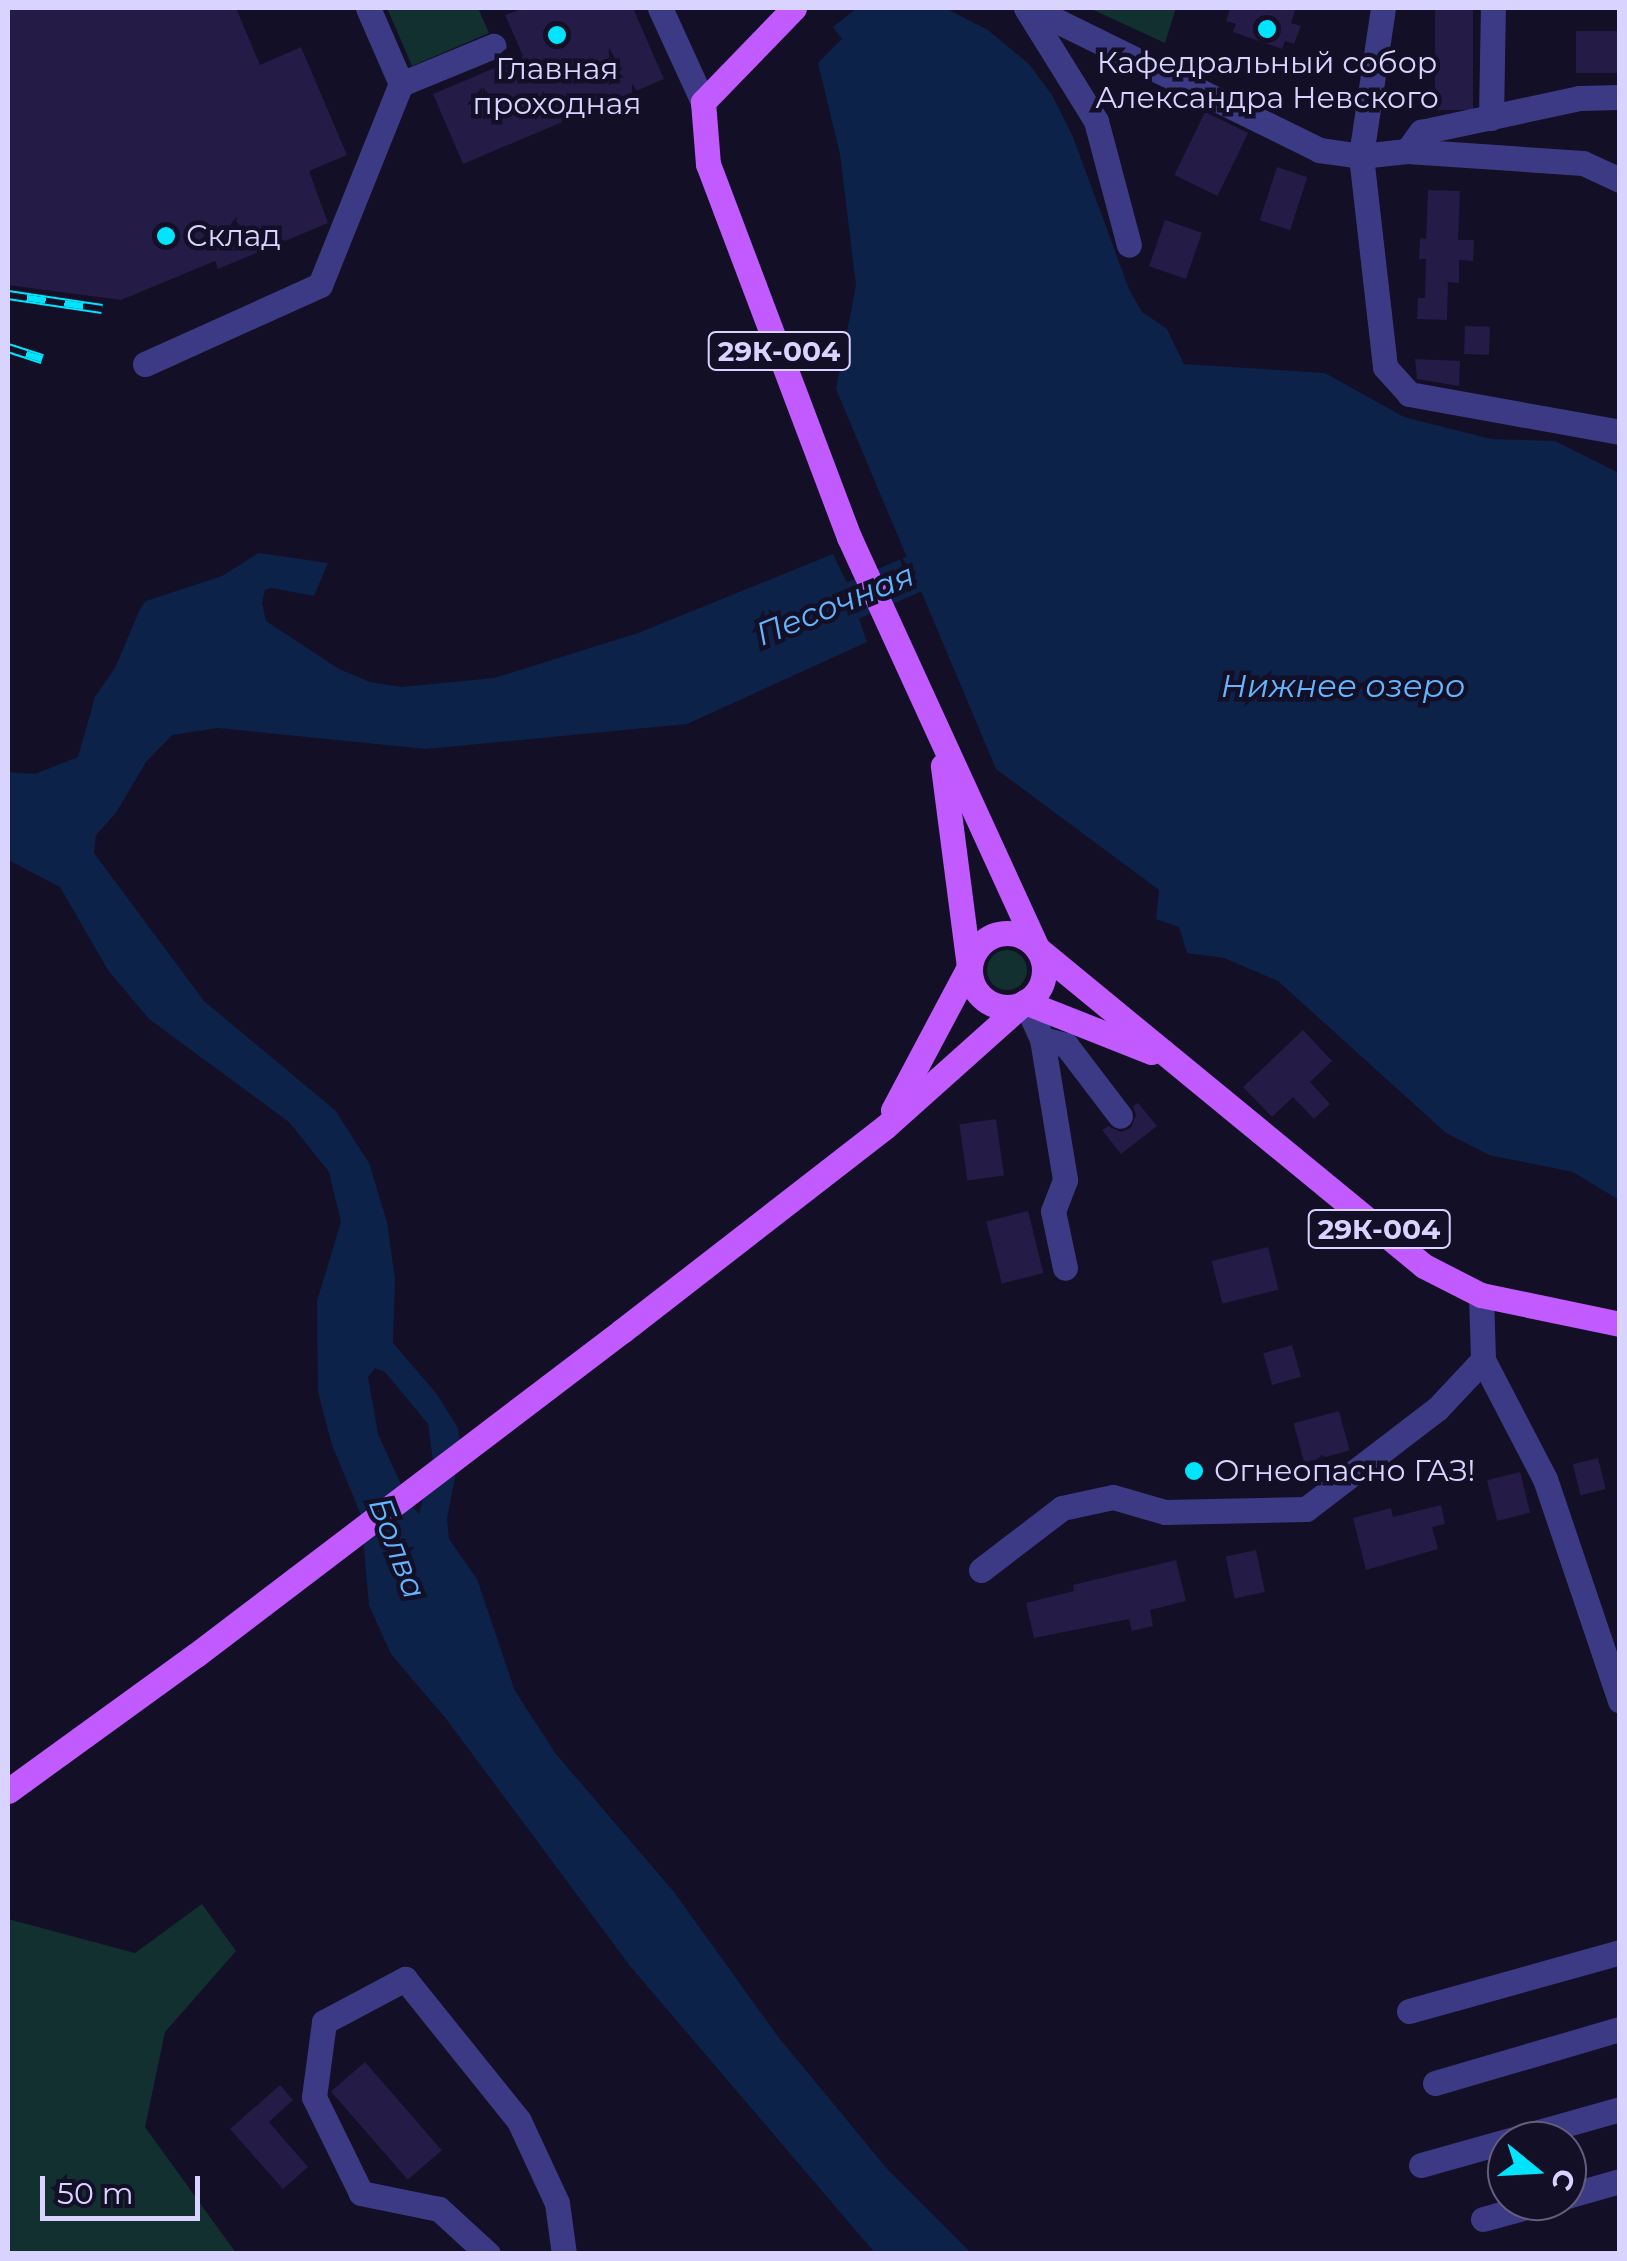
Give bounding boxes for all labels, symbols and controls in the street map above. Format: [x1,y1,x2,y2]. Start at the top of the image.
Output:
marker: Кафедральный собор Александра Невского [1256,18,1278,40]
marker: Главная проходная [546,24,568,46]
place label: Кафедральный собор Александра Невского [1095,45,1439,116]
place label: Главная проходная [472,51,642,122]
place label: Склад [186,218,281,254]
marker: Склад [155,225,177,247]
road number: 29К-004 [706,328,852,374]
water label: Песочная [750,556,920,654]
water label: Нижнее озеро [1221,667,1465,705]
road number: 29К-004 [1306,1206,1452,1252]
place label: Огнеопасно ГАЗ! [1214,1453,1475,1489]
marker: Огнеопасно ГАЗ! [1183,1460,1205,1482]
water label: Болва [360,1492,434,1604]
north arrow [1487,2121,1587,2221]
scale bar [45,2156,205,2218]
text: С [1544,2165,1583,2195]
text: 50 m [57,2175,134,2212]

